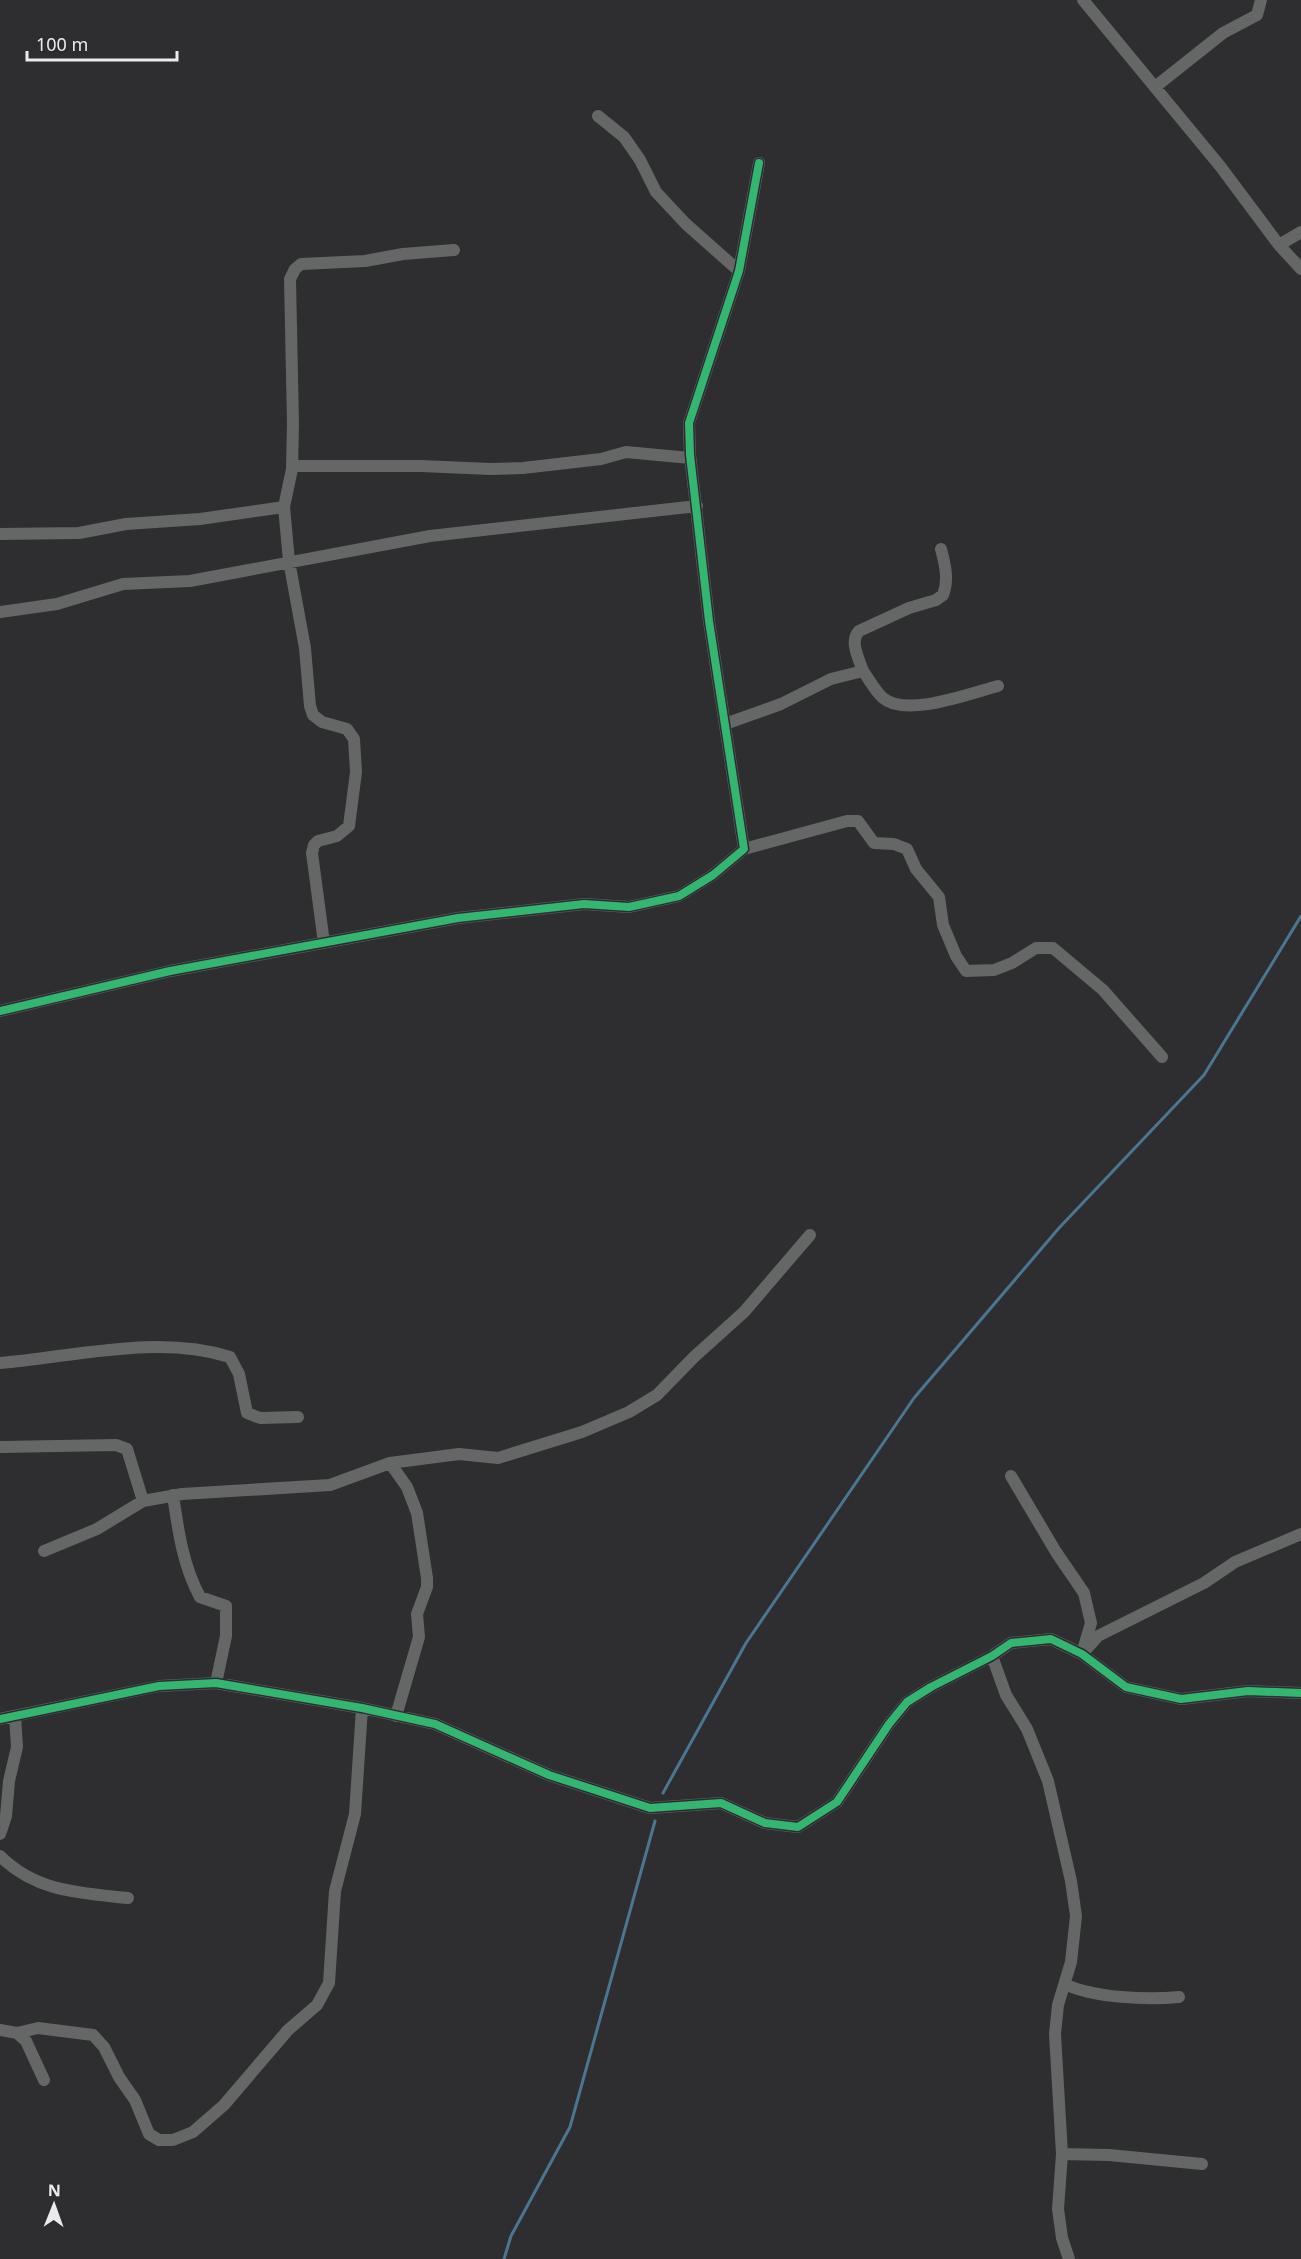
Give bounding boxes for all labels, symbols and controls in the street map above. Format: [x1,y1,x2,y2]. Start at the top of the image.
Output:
scale bar [27,24,177,62]
text: 100 m [36,32,88,56]
north arrow [24,2175,84,2235]
text: N [48,2179,61,2201]

